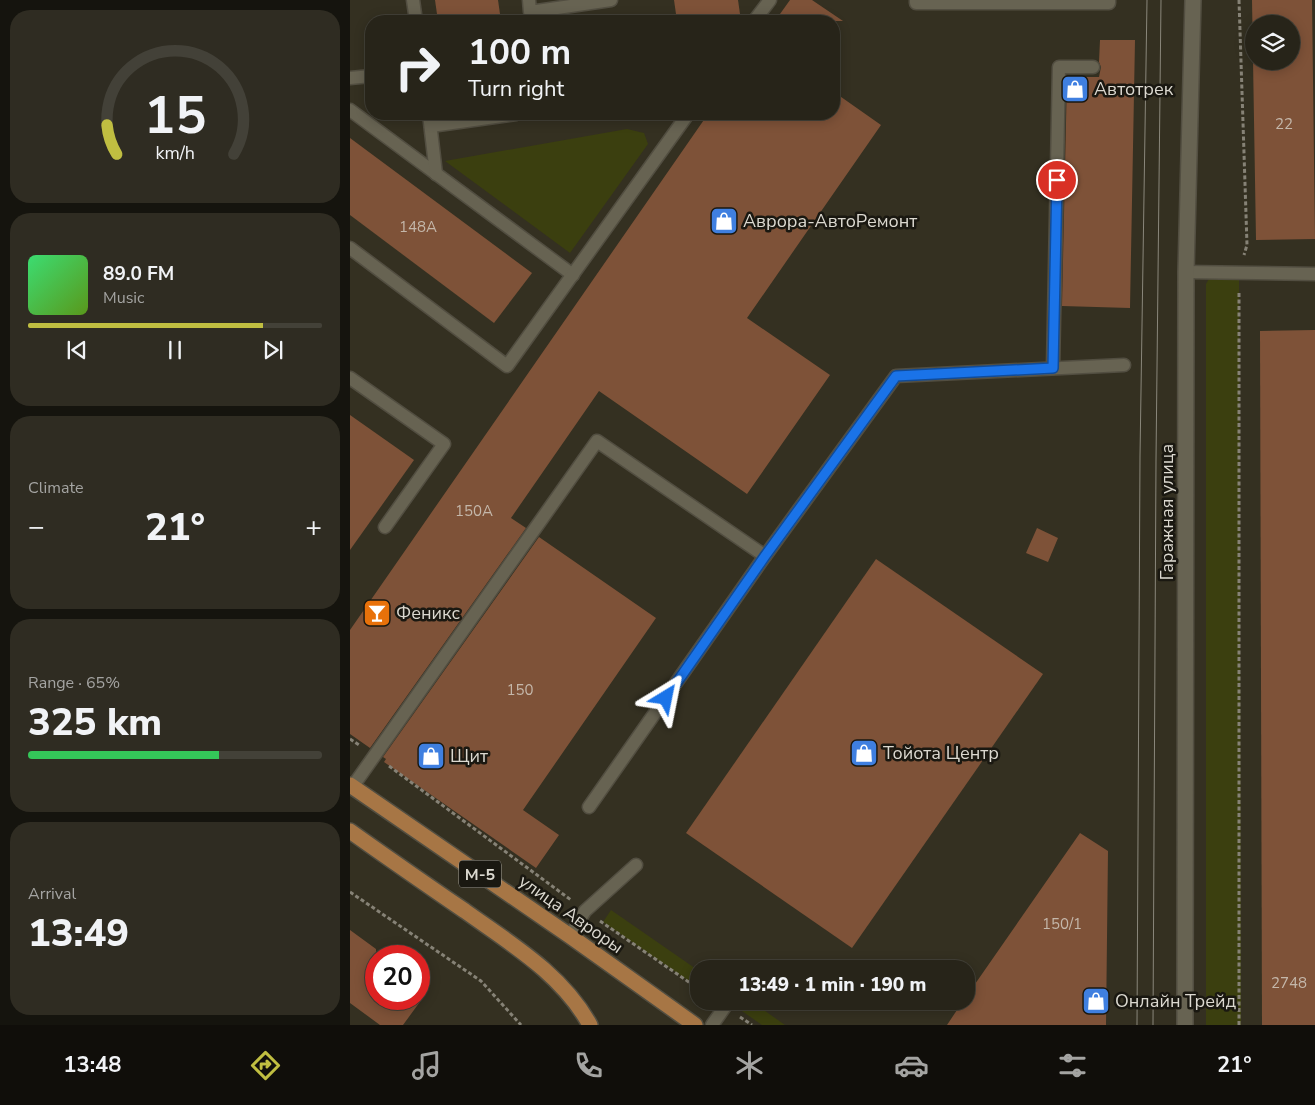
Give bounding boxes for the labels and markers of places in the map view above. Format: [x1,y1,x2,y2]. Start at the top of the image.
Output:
shop icon: Автотрек [1060,74,1090,104]
place label: Автотрек [1094,77,1174,101]
pin [1036,159,1078,201]
shop icon: Аврора-АвтоРемонт [709,206,739,236]
place label: Аврора-АвтоРемонт [743,209,917,233]
bar icon: Феникс [362,598,392,628]
place label: Феникс [396,601,461,625]
shop icon: Тойота Центр [849,738,879,768]
shop icon: Щит [416,741,446,771]
place label: Тойота Центр [883,741,999,765]
place label: Щит [450,744,488,768]
shop icon: Онлайн Трейд [1081,986,1111,1016]
place label: Онлайн Трейд [1115,989,1237,1013]

